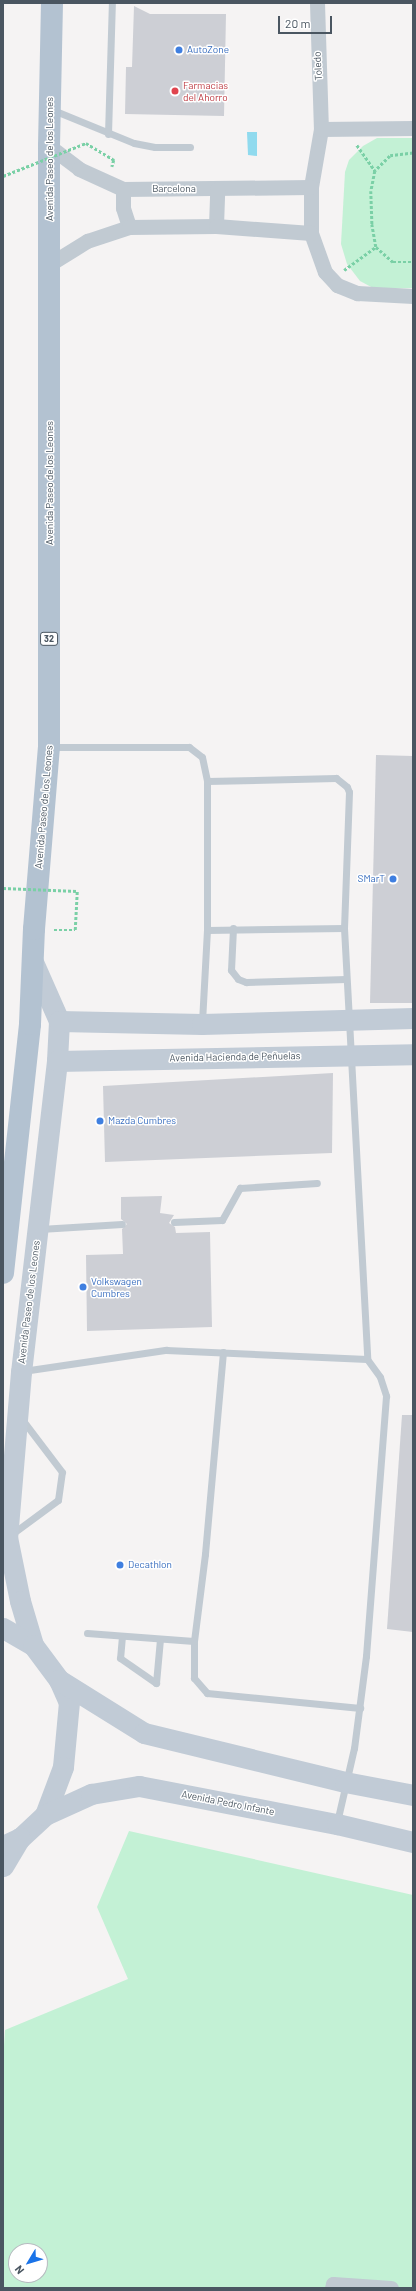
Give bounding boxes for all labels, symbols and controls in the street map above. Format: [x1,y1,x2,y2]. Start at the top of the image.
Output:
scale bar [280,8,334,34]
text: 20 m [285,16,311,30]
place label: AutoZone [187,44,229,56]
marker: AutoZone [174,45,184,55]
street label: Toledo [311,51,325,81]
place label: Farmacias del Ahorro [183,79,228,102]
marker: Farmacias del Ahorro [170,86,180,96]
street label: Avenida Paseo de los Leones [44,97,56,221]
street label: Barcelona [152,183,196,195]
street label: Avenida Paseo de los Leones [44,421,56,545]
road number: 32 [40,632,58,646]
street label: Avenida Paseo de los Leones [33,745,55,869]
place label: SMarT [358,873,385,885]
marker: SMarT [388,874,398,884]
street label: Avenida Hacienda de Peñuelas [169,1050,301,1064]
place label: Mazda Cumbres [108,1115,176,1127]
marker: Mazda Cumbres [95,1116,105,1126]
street label: Avenida Paseo de los Leones [15,1240,43,1364]
place label: Volkswagen Cumbres [91,1275,142,1298]
marker: Volkswagen Cumbres [78,1282,88,1292]
place label: Decathlon [128,1559,172,1571]
marker: Decathlon [115,1560,125,1570]
street label: Avenida Pedro Infante [180,1788,276,1818]
north arrow [8,2243,48,2283]
text: N [12,2263,26,2277]

